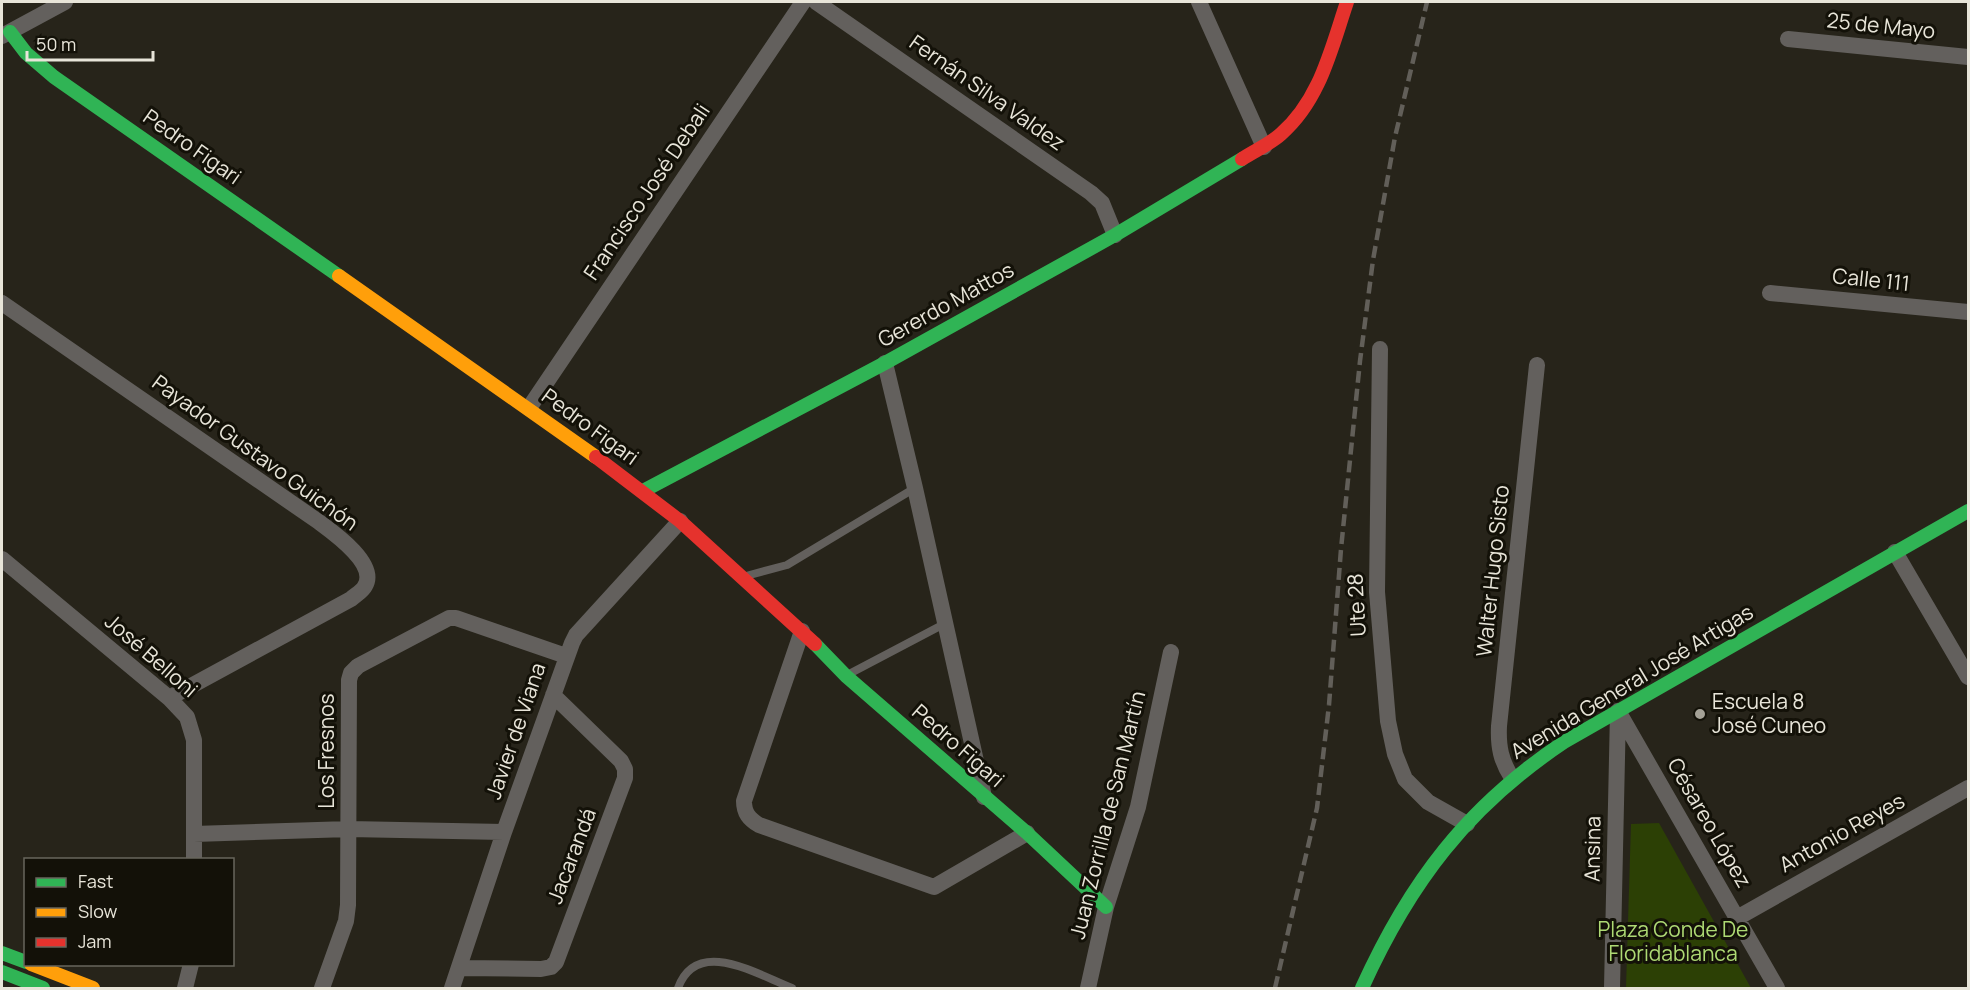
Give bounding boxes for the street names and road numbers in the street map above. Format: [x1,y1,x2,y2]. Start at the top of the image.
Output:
street label: 25 de Mayo [1825,5,1937,45]
street label: Fernán Silva Valdez [904,28,1071,156]
street label: Francisco José Debali [577,98,716,285]
street label: Pedro Figari [138,102,247,190]
street label: Gererdo Mattos [873,255,1019,353]
street label: Calle 111 [1831,261,1911,297]
street label: Payador Gustavo Guichón [147,368,364,536]
street label: Pedro Figari [536,382,645,471]
street label: Walter Hugo Sisto [1469,484,1515,658]
street label: Ute 28 [1340,573,1372,637]
street label: Avenida General José Artigas [1505,597,1758,765]
street label: José Belloni [99,607,204,703]
street label: Javier de Viana [479,659,551,803]
street label: Juan Zorrilla de San Martín [1063,688,1151,942]
street label: Los Fresnos [312,693,340,809]
street label: Pedro Figari [907,697,1011,793]
street label: Césareo López [1661,753,1758,892]
street label: Antonio Reyes [1774,786,1909,878]
street label: Jacarandá [540,804,602,907]
street label: Ansina [1577,816,1607,882]

